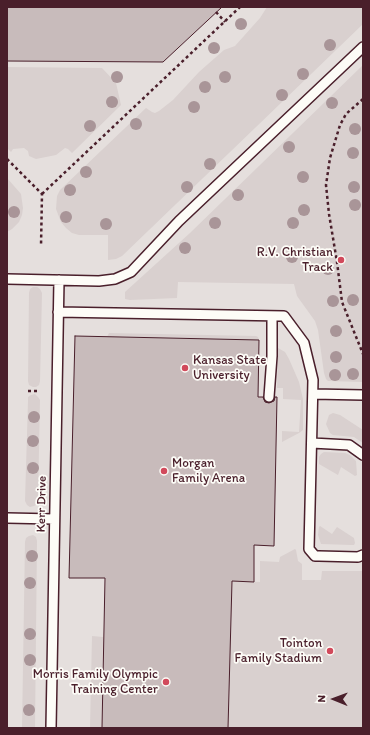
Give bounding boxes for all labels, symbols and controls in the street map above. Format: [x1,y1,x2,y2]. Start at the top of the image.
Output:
place label: R.V. Christian Track [257,245,333,276]
marker: R.V. Christian Track [336,255,346,265]
place label: Kansas State University [193,353,266,384]
marker: Kansas State University [180,363,190,373]
place label: Morgan Family Arena [172,456,245,487]
marker: Morgan Family Arena [159,466,169,476]
street label: Kerr Drive [34,476,50,532]
place label: Tointon Family Stadium [235,636,322,667]
marker: Tointon Family Stadium [325,646,335,656]
place label: Morris Family Olympic Training Center [33,667,158,698]
marker: Morris Family Olympic Training Center [161,677,171,687]
north arrow [314,679,354,719]
text: N [315,695,328,703]

